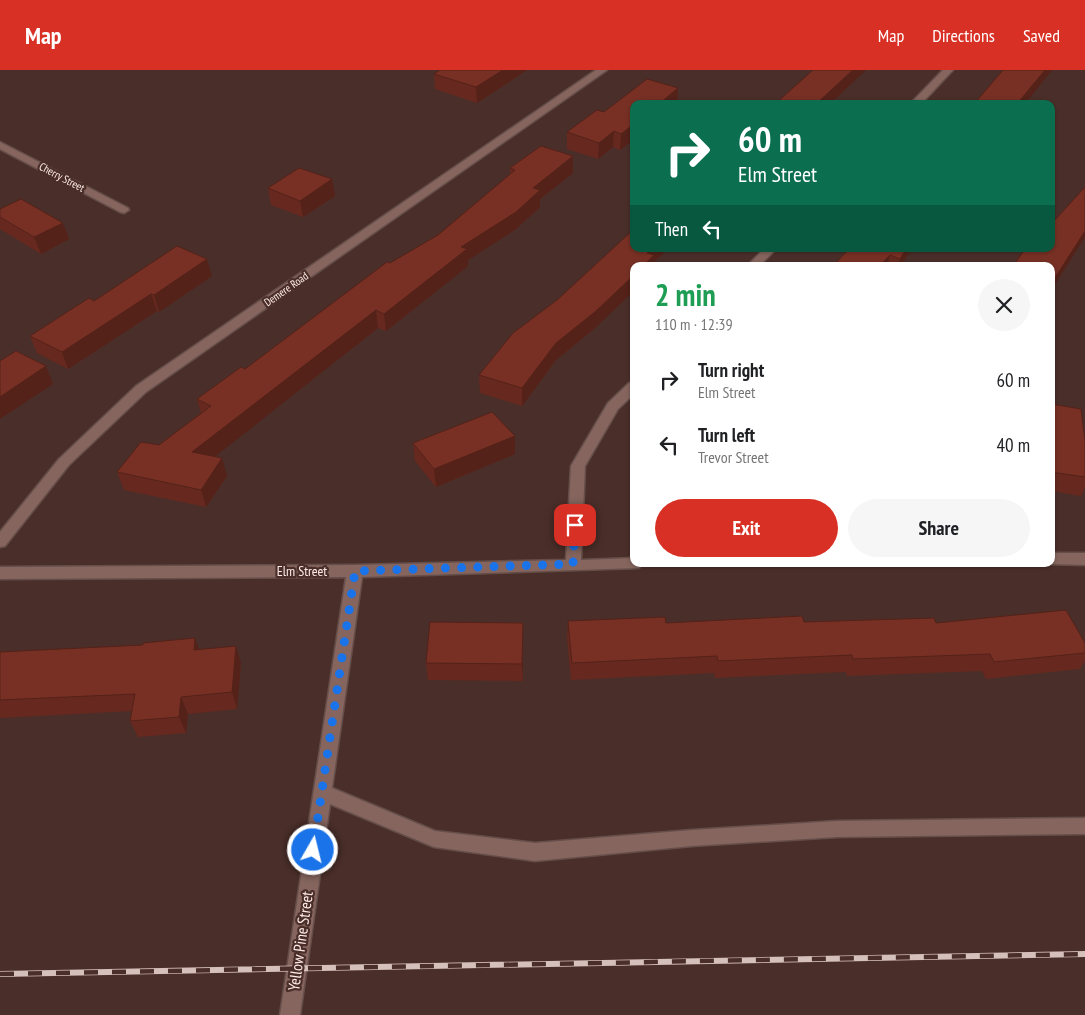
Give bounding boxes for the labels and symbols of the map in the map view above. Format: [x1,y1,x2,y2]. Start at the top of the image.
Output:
street label: Cherry Street [37,159,87,195]
street label: Demere Road [261,269,311,309]
pin [554,504,596,546]
street label: Elm Street [277,562,327,580]
position arrow [286,823,338,875]
street label: Yellow Pine Street [283,889,317,992]

